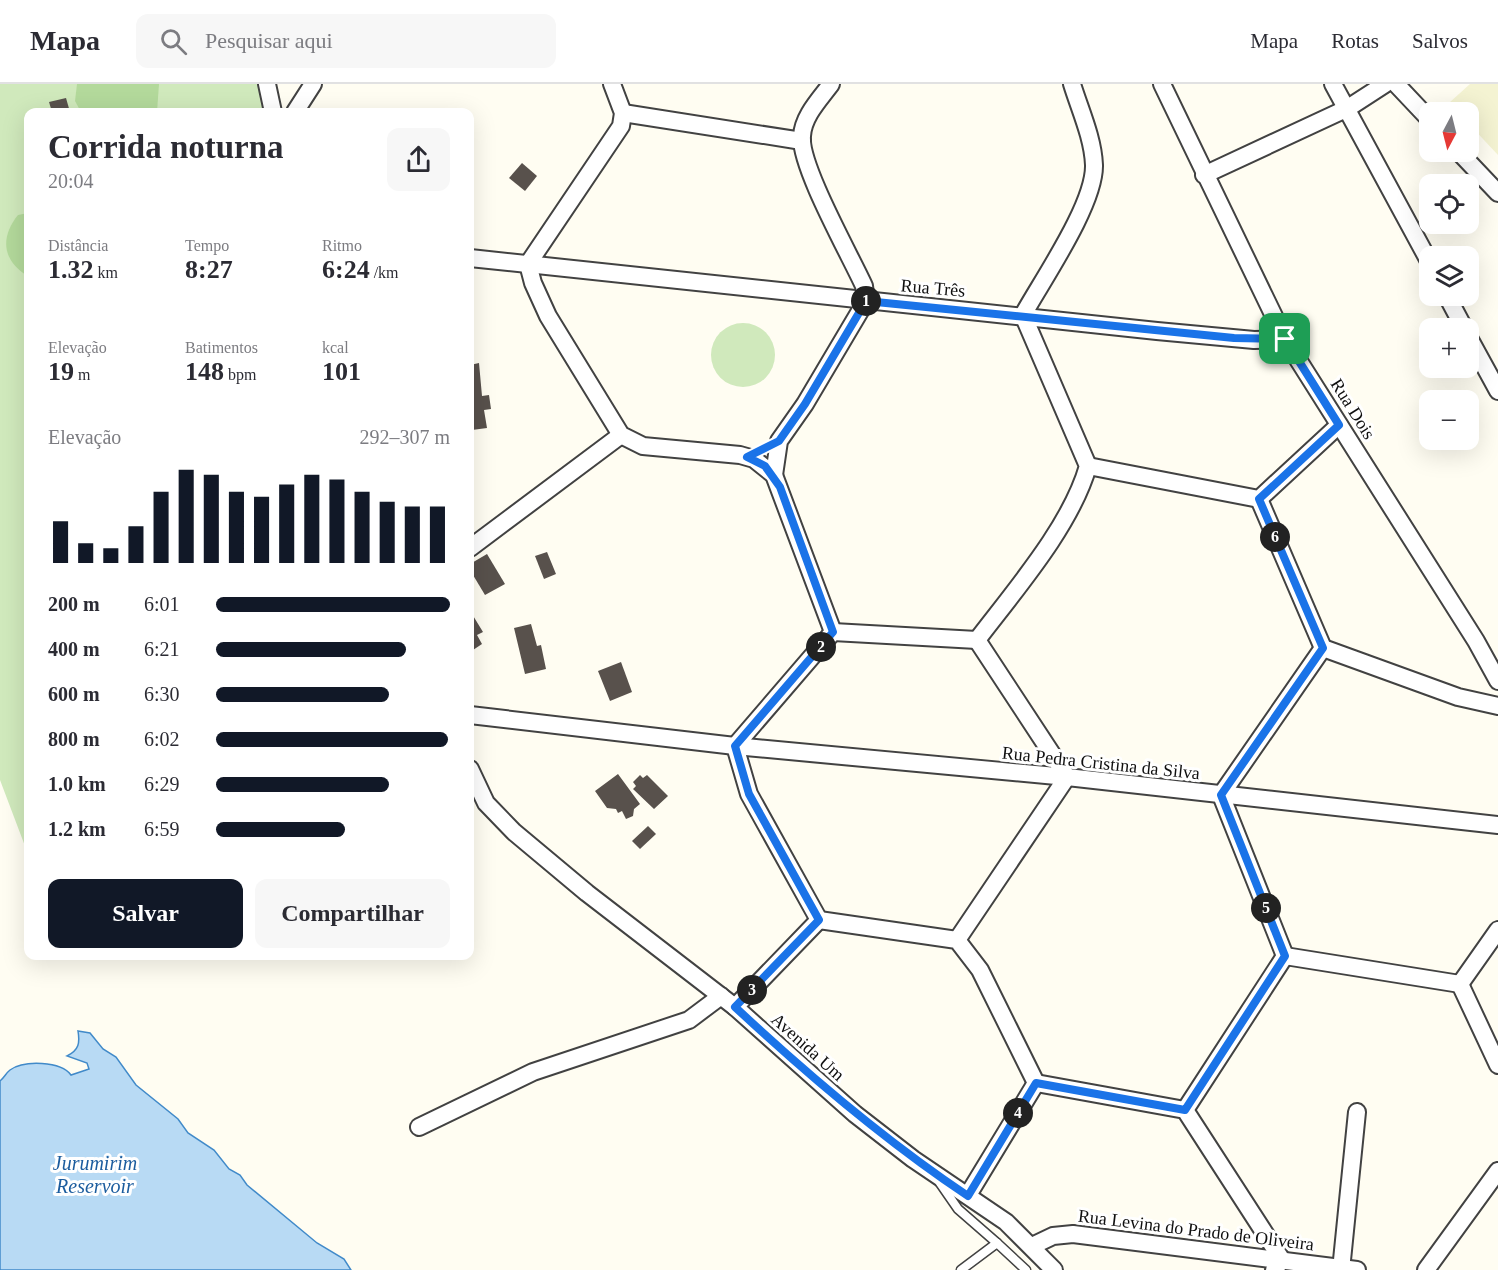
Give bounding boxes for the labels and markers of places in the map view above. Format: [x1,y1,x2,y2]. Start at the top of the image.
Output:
pin: 1 [851,286,881,316]
pin [1259,313,1310,364]
pin: 6 [1260,522,1290,552]
pin: 2 [806,632,836,662]
pin: 5 [1251,893,1281,923]
pin: 3 [737,975,767,1005]
pin: 4 [1003,1098,1033,1128]

